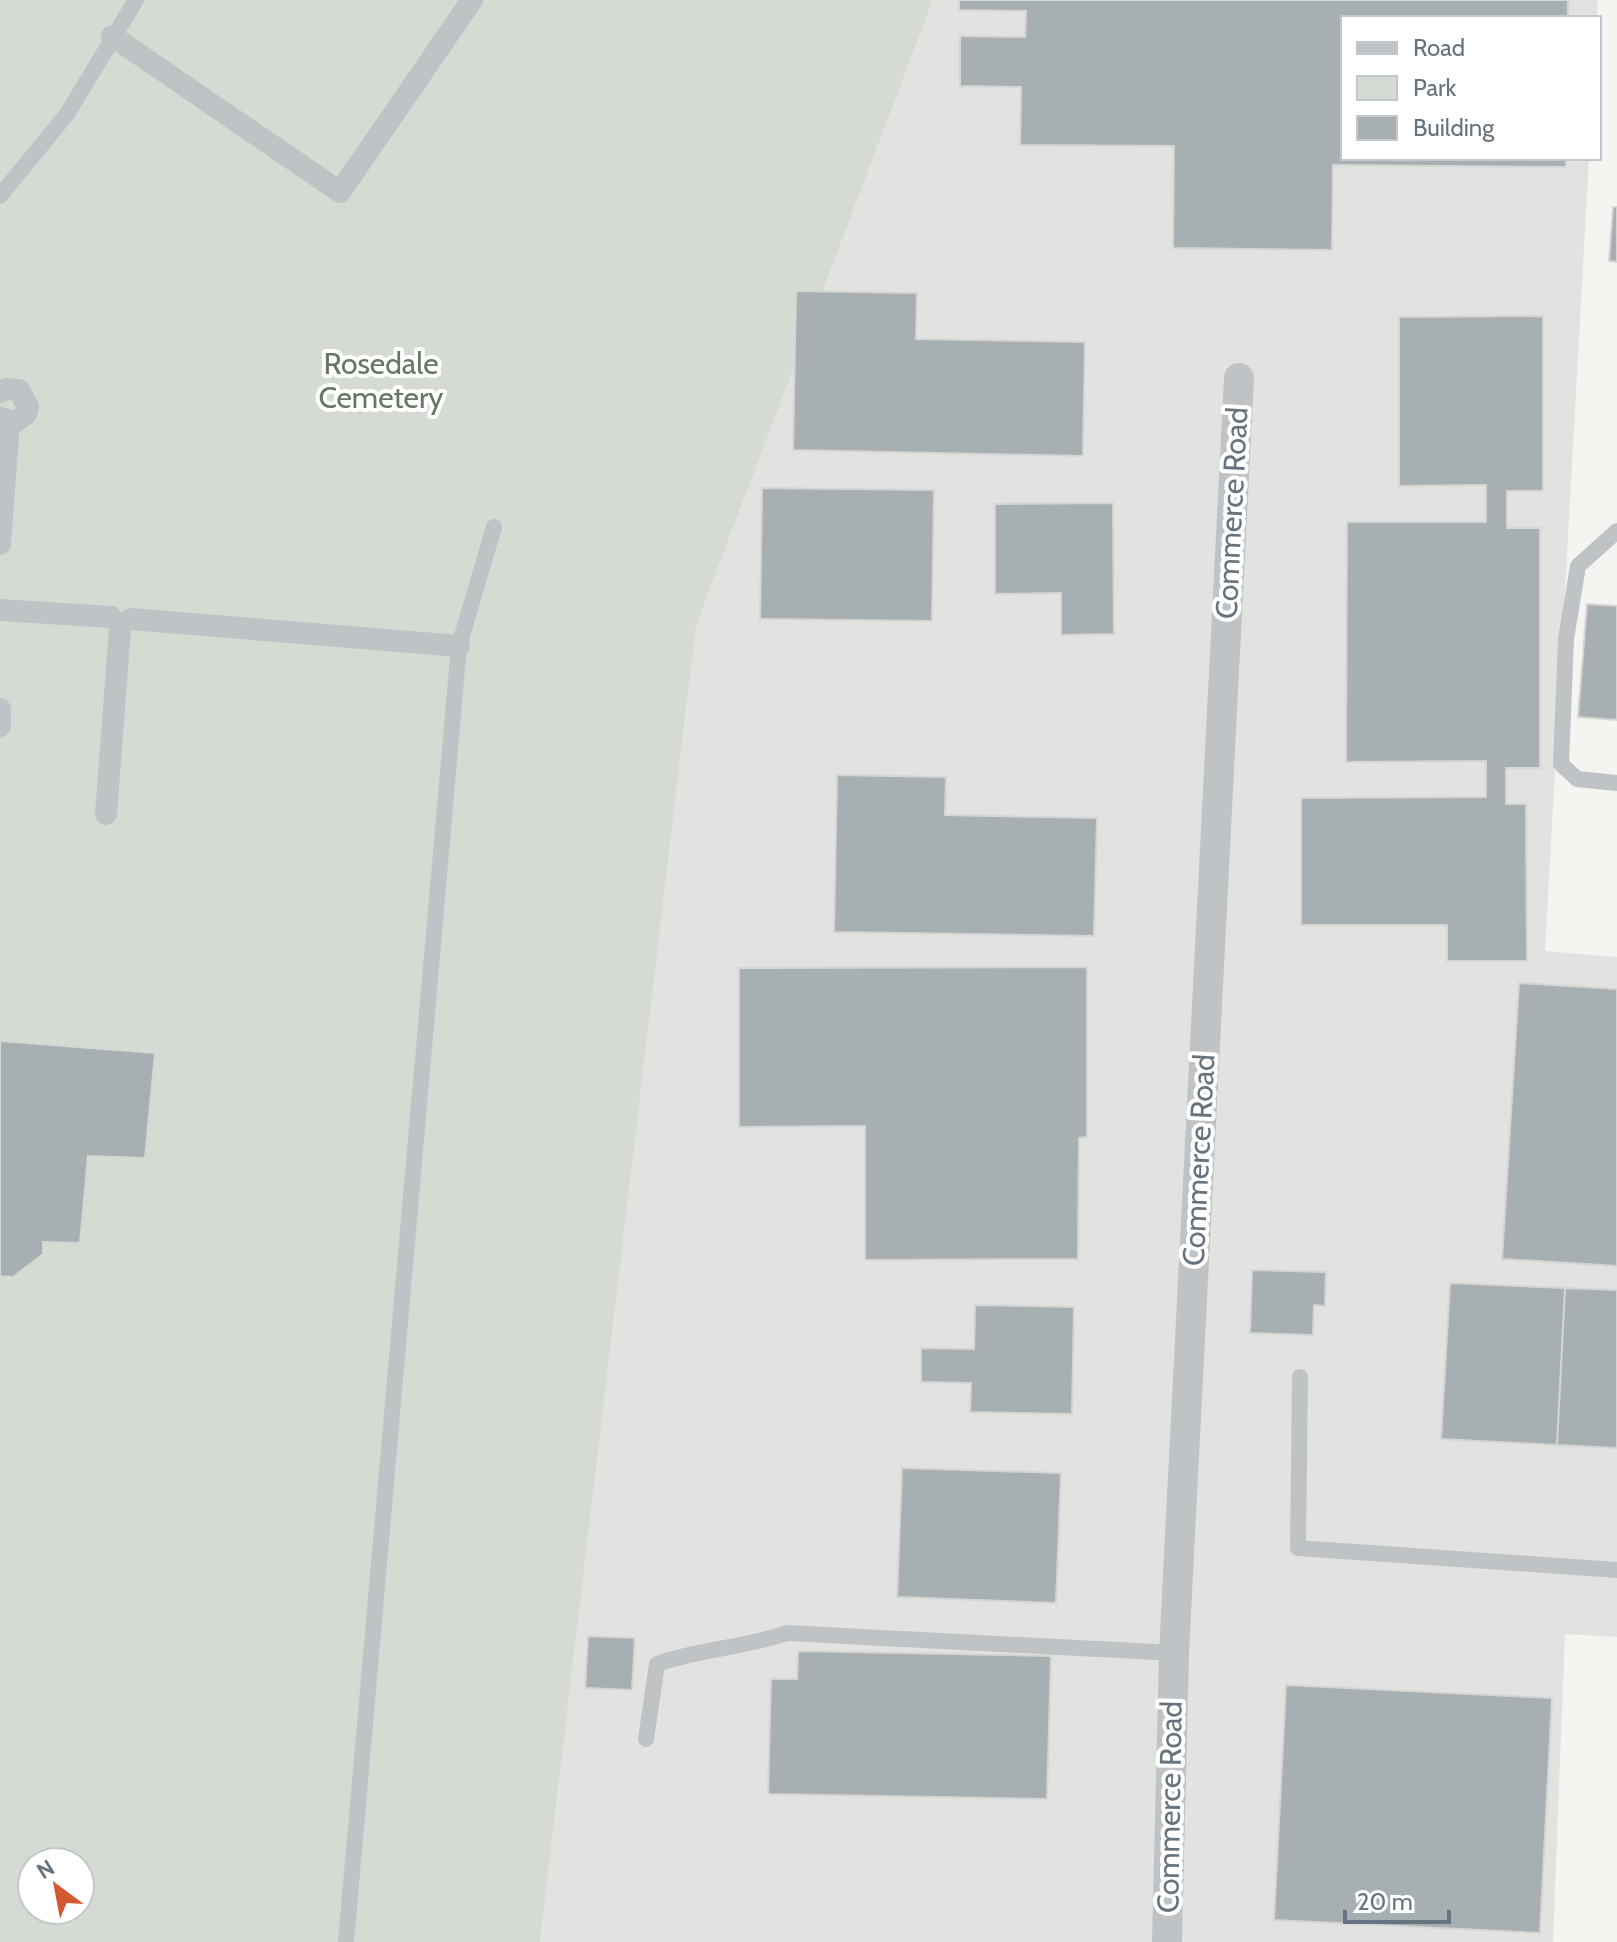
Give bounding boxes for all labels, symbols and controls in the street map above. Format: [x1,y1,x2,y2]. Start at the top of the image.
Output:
legend [1341,16,1601,160]
text: Road [1413,33,1465,62]
text: Park [1413,73,1456,102]
text: Building [1413,113,1495,142]
park label: Rosedale Cemetery [318,345,444,416]
street label: Commerce Road [1207,406,1256,620]
street label: Commerce Road [1174,1053,1223,1267]
street label: Commerce Road [1149,1701,1190,1913]
north arrow [16,1846,96,1926]
text: N [32,1854,59,1885]
scale bar [1345,1874,1449,1924]
text: 20 m [1357,1887,1413,1916]

